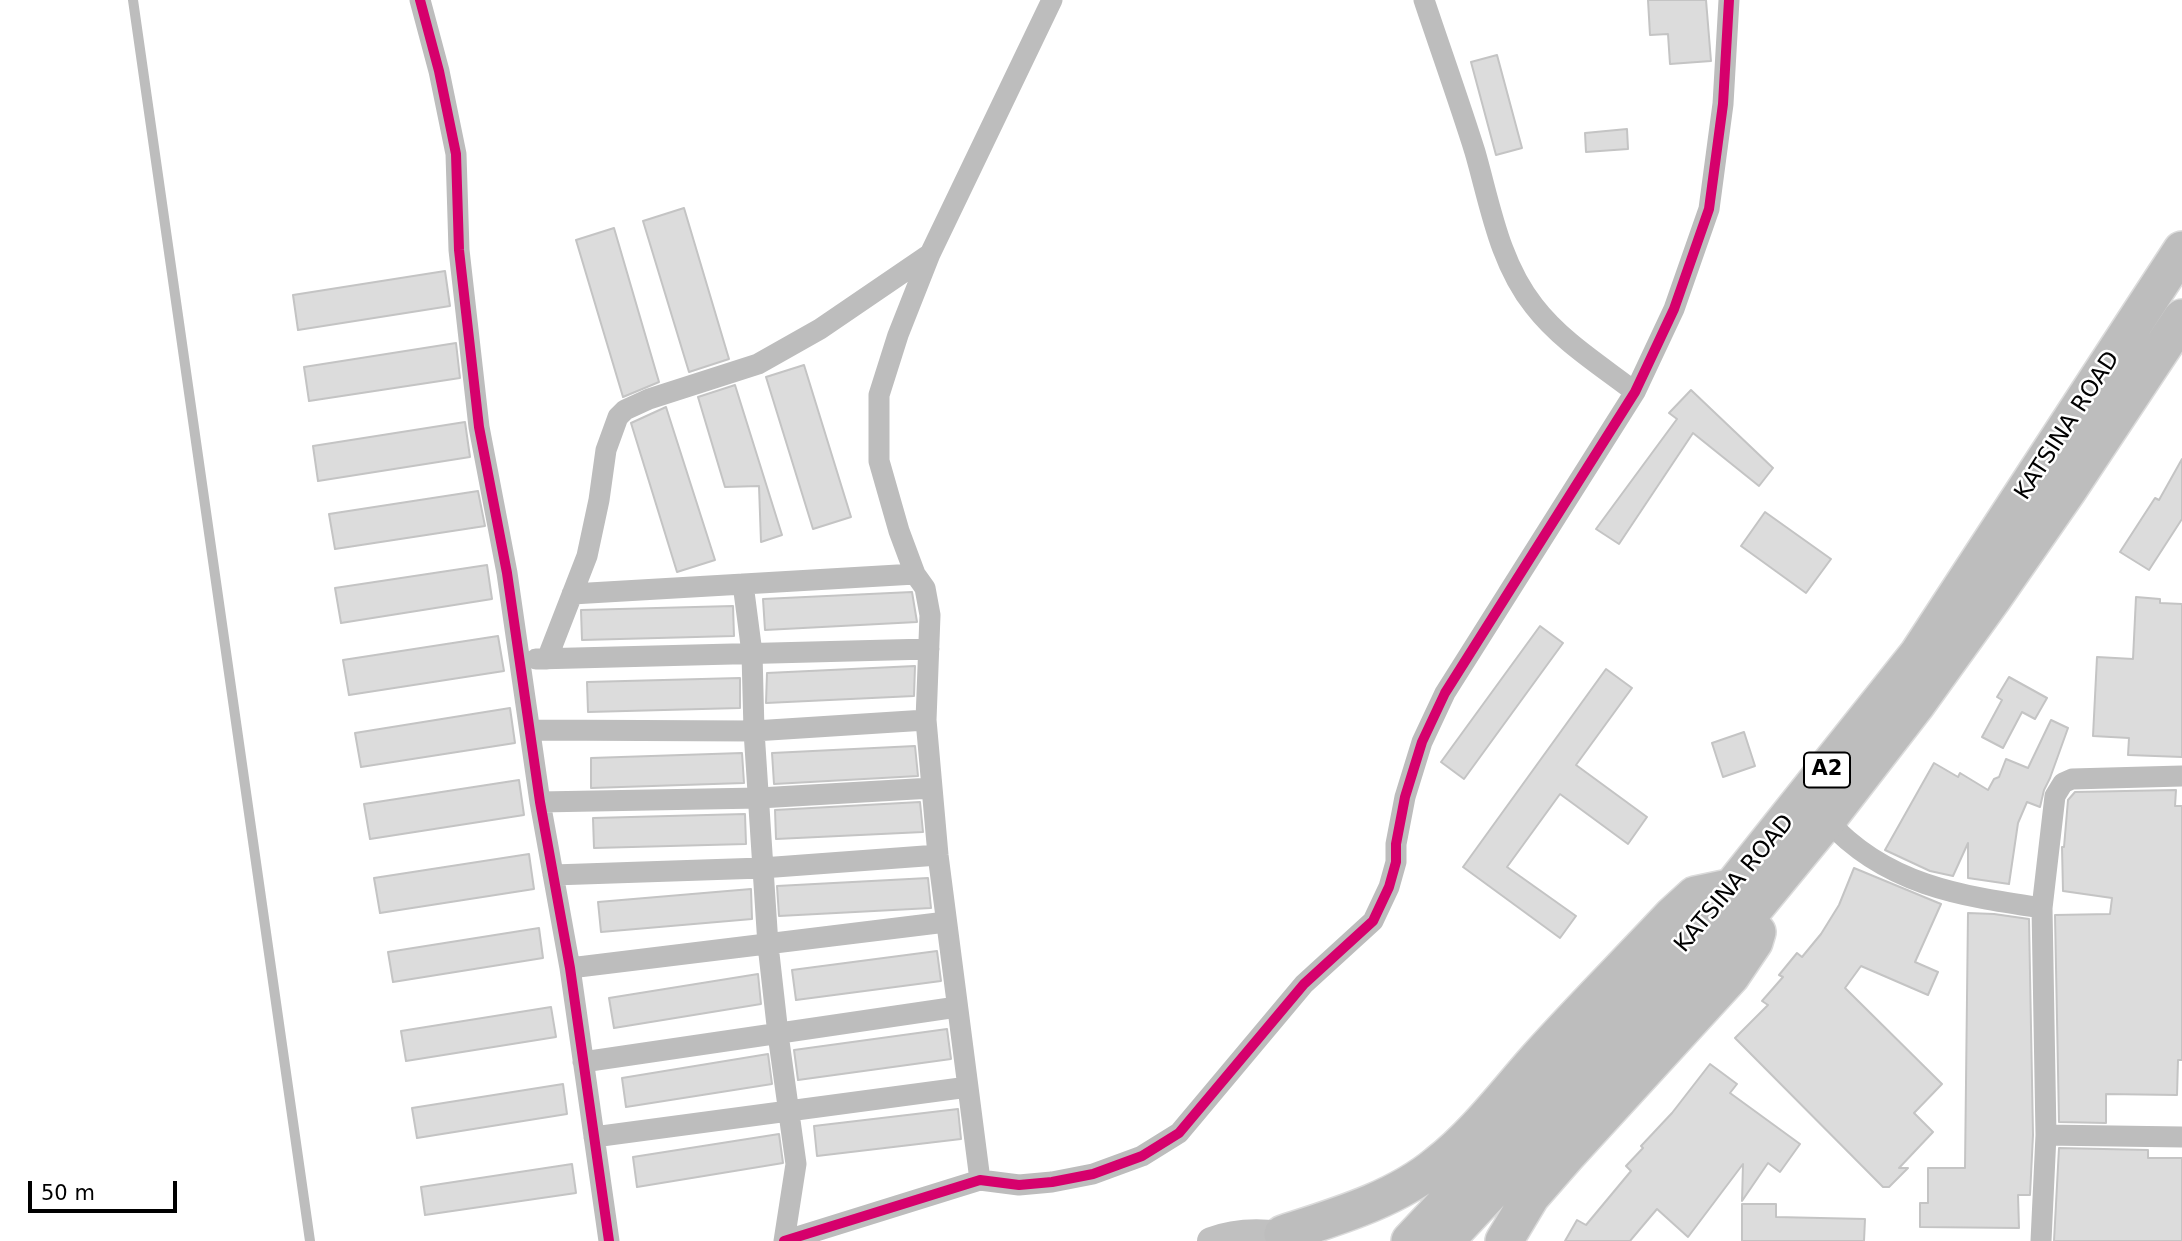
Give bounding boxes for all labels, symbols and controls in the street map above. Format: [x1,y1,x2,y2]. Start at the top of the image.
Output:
street label: KATSINA ROAD [2010,347,2126,505]
road number: A2 [1804,752,1850,788]
street label: KATSINA ROAD [1669,809,1801,959]
scale bar [32,1168,180,1212]
text: 50 m [41,1181,95,1205]

